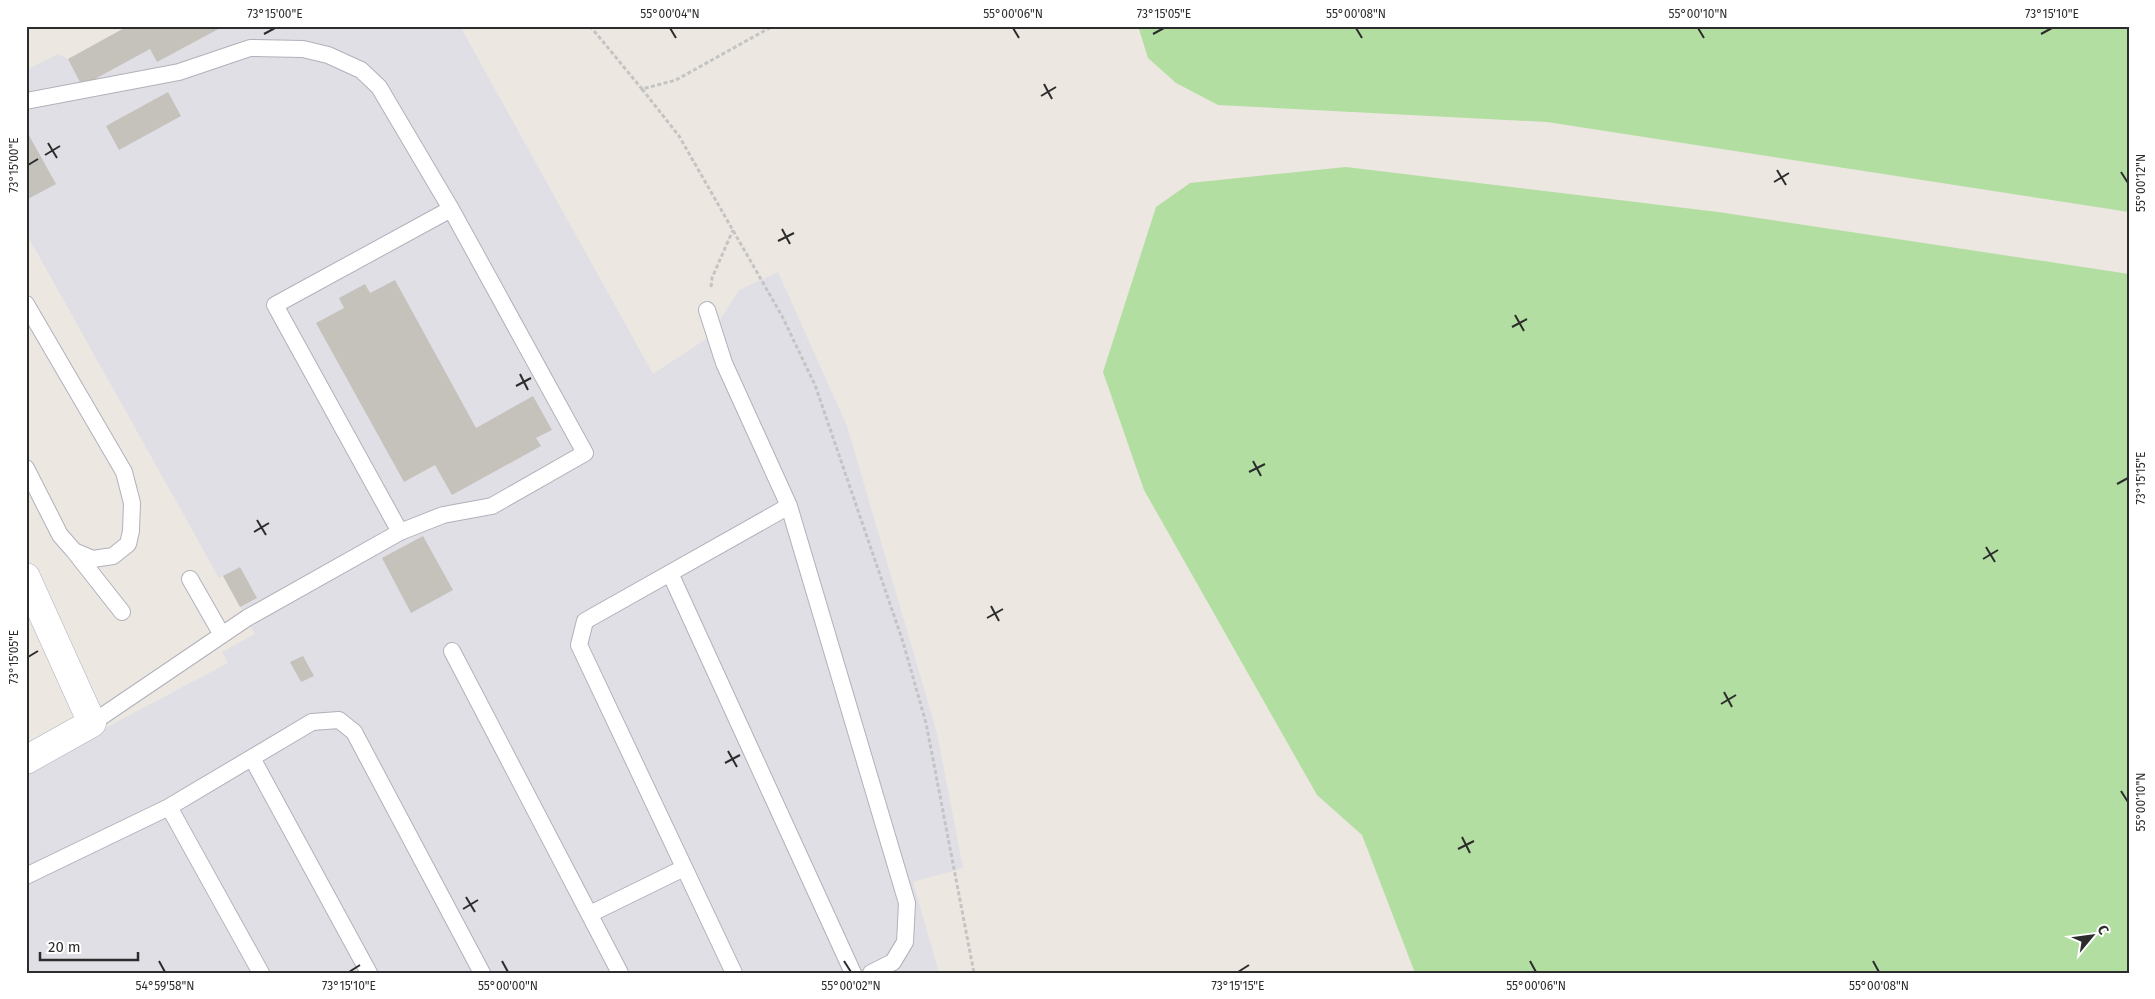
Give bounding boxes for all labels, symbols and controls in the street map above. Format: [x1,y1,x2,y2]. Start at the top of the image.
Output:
text: 73°15'00"E [247,7,303,21]
text: 55°00'04"N [640,7,700,21]
text: 55°00'06"N [983,7,1043,21]
text: 73°15'05"E [1137,7,1191,21]
text: 55°00'08"N [1326,7,1386,21]
text: 55°00'10"N [1669,7,1727,21]
text: 73°15'10"E [2025,7,2079,21]
text: 73°15'00"E [7,137,21,193]
text: 55°00'12"N [2134,154,2148,212]
text: 73°15'15"E [2134,451,2148,505]
text: 73°15'05"E [7,630,21,684]
text: 55°00'10"N [2134,773,2148,831]
north arrow [2068,912,2118,962]
text: С [2094,922,2112,938]
scale bar [40,929,138,961]
text: 20 m [48,938,81,956]
text: 54°59'58"N [136,979,194,993]
text: 73°15'10"E [322,979,376,993]
text: 55°00'00"N [478,979,538,993]
text: 55°00'02"N [821,979,881,993]
text: 73°15'15"E [1211,979,1265,993]
text: 55°00'06"N [1506,979,1566,993]
text: 55°00'08"N [1849,979,1909,993]

